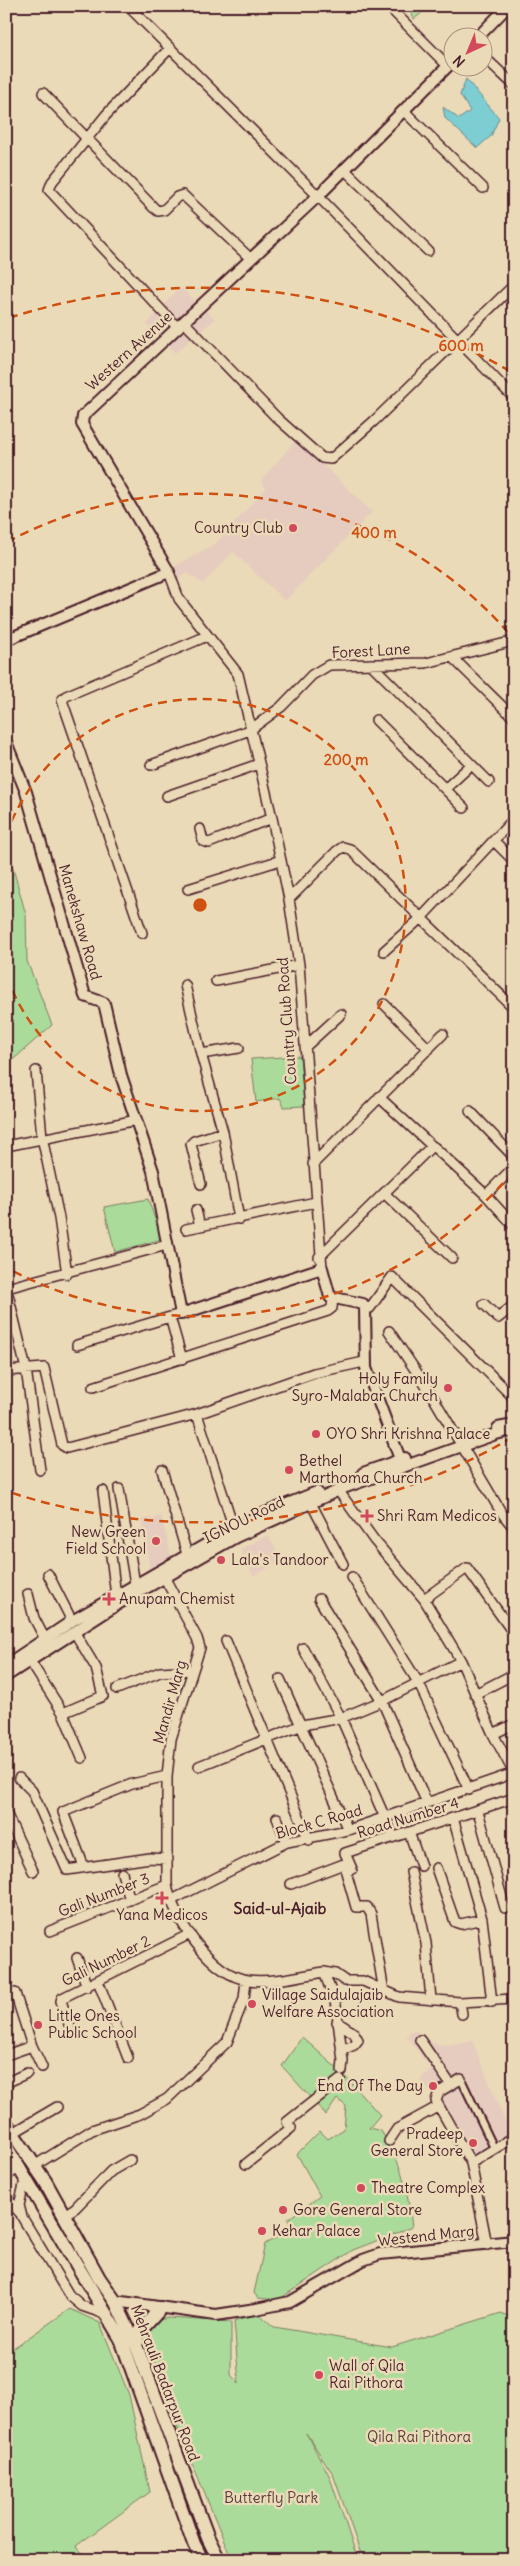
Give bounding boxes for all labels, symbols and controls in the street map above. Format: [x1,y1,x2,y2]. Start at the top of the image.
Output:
north arrow [442,28,492,78]
text: N [449,52,469,71]
street label: Western Avenue [82,307,176,394]
text: 600 m [438,336,484,355]
place label: Country Club [194,518,283,537]
marker: Country Club [287,522,299,534]
text: 400 m [351,523,397,542]
street label: Forest Lane [331,639,411,662]
text: 200 m [324,750,368,769]
street label: Manekshaw Road [55,862,106,982]
centre of rings [191,896,209,914]
street label: Country Club Road [273,956,300,1085]
place label: Holy Family Syro-Malabar Church [292,1369,438,1405]
marker: Holy Family Syro-Malabar Church [442,1382,454,1394]
place label: OYO Shri Krishna Palace [326,1424,490,1443]
marker: OYO Shri Krishna Palace [310,1428,322,1440]
place label: Bethel Marthoma Church [299,1451,423,1487]
marker: Bethel Marthoma Church [283,1464,295,1476]
street label: IGNOU Road [200,1492,288,1547]
place label: Shri Ram Medicos [377,1506,497,1525]
marker: Shri Ram Medicos [361,1510,373,1522]
place label: New Green Field School [65,1522,146,1558]
marker: New Green Field School [150,1535,162,1547]
place label: Lala's Tandoor [231,1550,329,1569]
marker: Lala's Tandoor [215,1554,227,1566]
place label: Anupam Chemist [119,1589,235,1608]
marker: Anupam Chemist [103,1593,115,1605]
street label: Mandir Marg [149,1658,191,1746]
street label: Road Number 4 [355,1793,461,1842]
street label: Block C Road [273,1800,364,1843]
street label: Gali Number 3 [55,1868,152,1921]
marker: Yana Medicos [156,1892,168,1904]
district label: Said-ul-Ajaib [234,1898,327,1918]
place label: Yana Medicos [116,1905,208,1924]
street label: Gali Number 2 [58,1931,153,1990]
place label: Village Saidulajaib Welfare Association [262,1985,394,2021]
marker: Village Saidulajaib Welfare Association [246,1998,258,2010]
place label: Little Ones Public School [48,2006,137,2042]
marker: Little Ones Public School [32,2019,44,2031]
place label: End Of The Day [317,2076,423,2095]
marker: End Of The Day [427,2080,439,2092]
place label: Pradeep General Store [371,2124,463,2160]
marker: Pradeep General Store [467,2137,479,2149]
place label: Theatre Complex [371,2178,486,2197]
marker: Theatre Complex [355,2182,367,2194]
place label: Gore General Store [293,2200,422,2219]
marker: Gore General Store [277,2204,289,2216]
place label: Kehar Palace [272,2221,360,2240]
street label: Westend Marg [377,2221,475,2250]
marker: Kehar Palace [256,2225,268,2237]
street label: Mehrauli Badarpur Road [127,2302,204,2464]
place label: Wall of Qila Rai Pithora [329,2356,405,2392]
marker: Wall of Qila Rai Pithora [313,2369,325,2381]
park label: Qila Rai Pithora [367,2427,472,2446]
park label: Butterfly Park [224,2488,318,2507]

